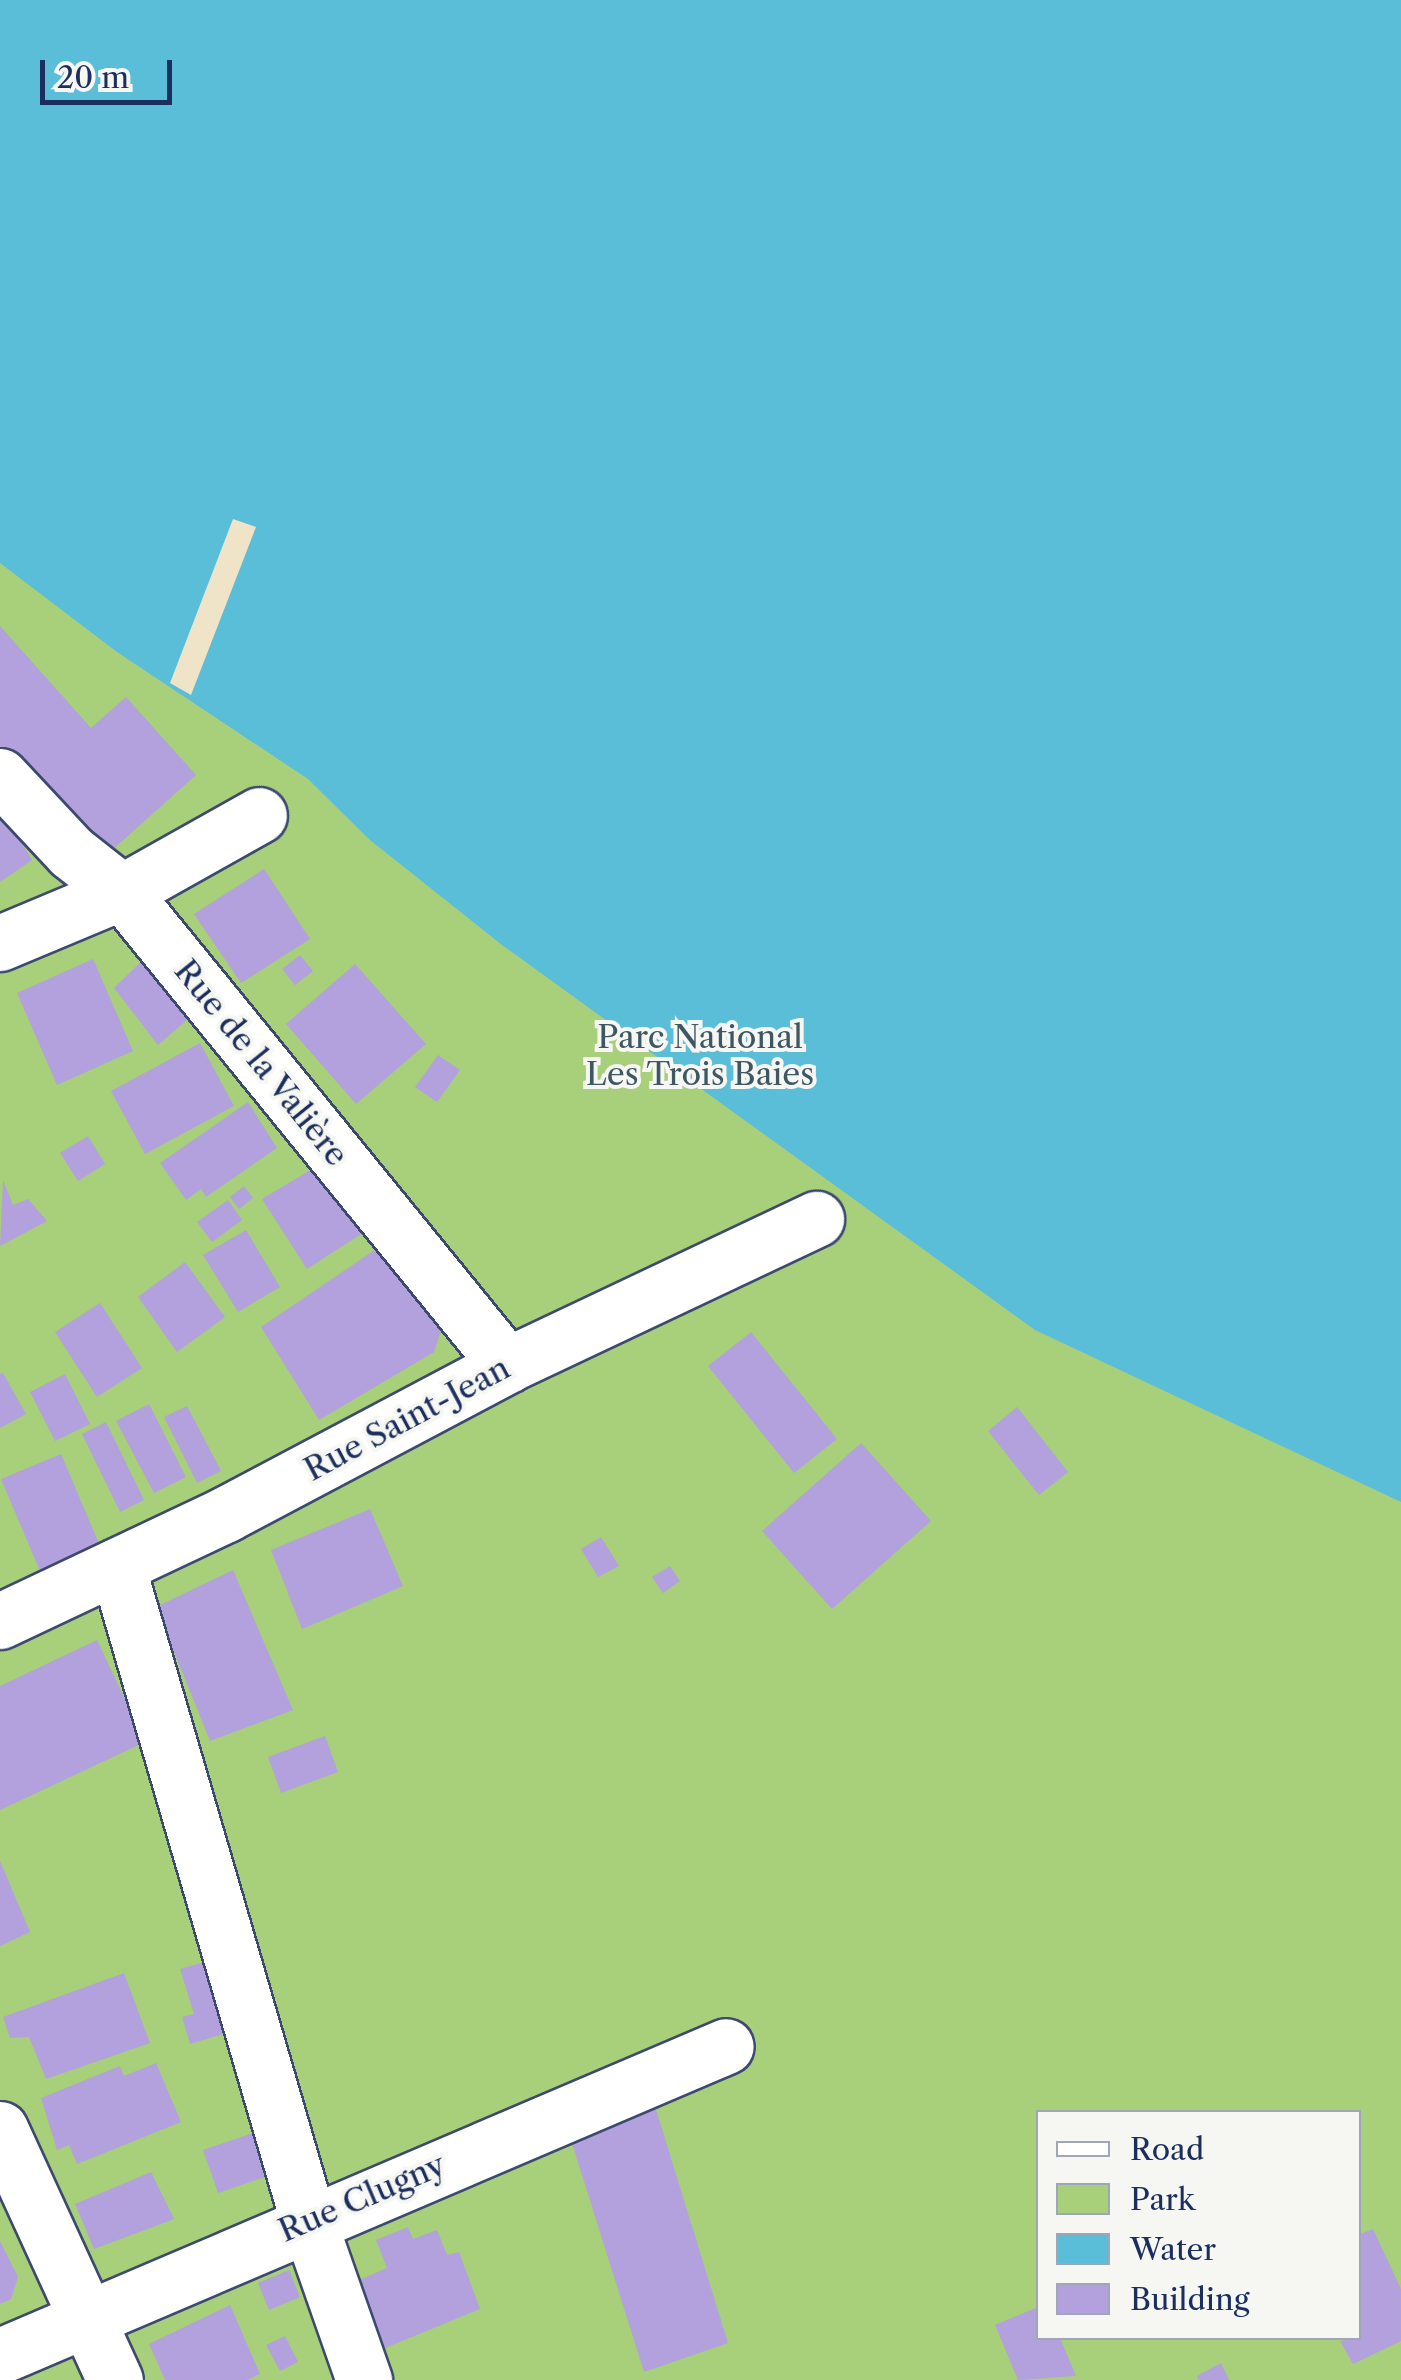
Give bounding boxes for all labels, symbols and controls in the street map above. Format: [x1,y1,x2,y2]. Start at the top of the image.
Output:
scale bar [45,40,178,102]
text: 20 m [57,59,129,96]
street label: Rue de la Valière [166,952,356,1174]
park label: Parc National Les Trois Baies [585,1019,815,1094]
street label: Rue Saint-Jean [298,1349,516,1489]
legend [1036,2110,1361,2340]
text: Road [1130,2131,1204,2168]
street label: Rue Clugny [273,2146,451,2250]
text: Park [1130,2181,1195,2218]
text: Water [1130,2231,1216,2268]
text: Building [1130,2281,1250,2318]

